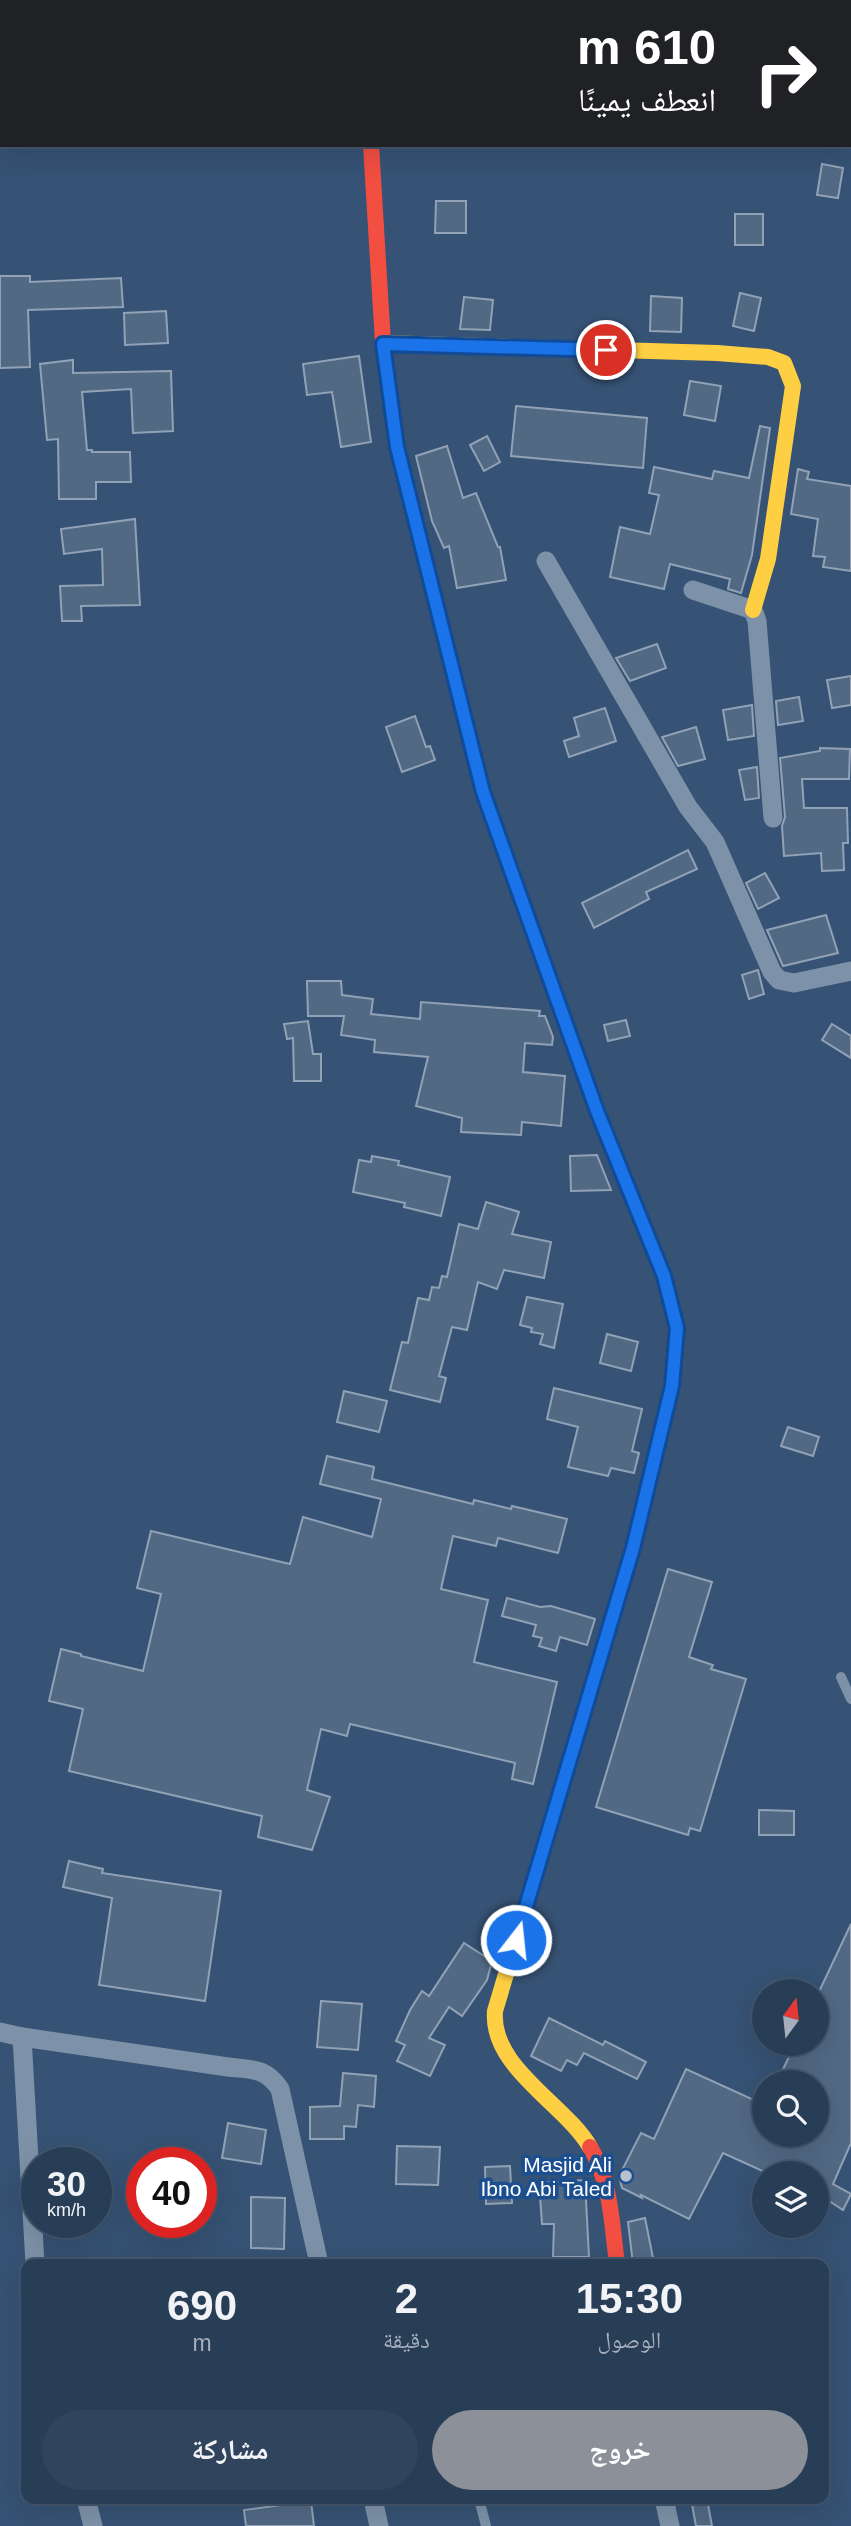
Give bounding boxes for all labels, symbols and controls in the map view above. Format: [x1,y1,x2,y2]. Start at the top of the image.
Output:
text: 610 m [577,20,716,74]
icon: right [740,28,831,119]
text: انعطف يمينًا [578,82,716,118]
pin [576,320,636,380]
icon: arrive [587,331,625,369]
position arrow [479,1903,553,1977]
north arrow [752,1979,830,2056]
map controls [752,1979,829,2238]
button: search [752,2070,829,2147]
speed limit sign: 40 [126,2147,217,2238]
place label: Masjid Ali Ibno Abi Taled [480,2153,612,2200]
button: layers [752,2161,829,2238]
text: 30 [47,2164,86,2203]
marker: Masjid Ali Ibno Abi Taled [618,2168,634,2184]
text: km/h [47,2200,86,2220]
text: 2 [395,2275,418,2322]
text: 15:30 [576,2275,683,2322]
text: 690 [167,2282,237,2329]
text: دقيقة [383,2327,430,2353]
text: الوصول [598,2327,661,2353]
text: m [192,2330,212,2356]
button: مشاركة [42,2410,418,2490]
button: خروج [432,2410,808,2490]

